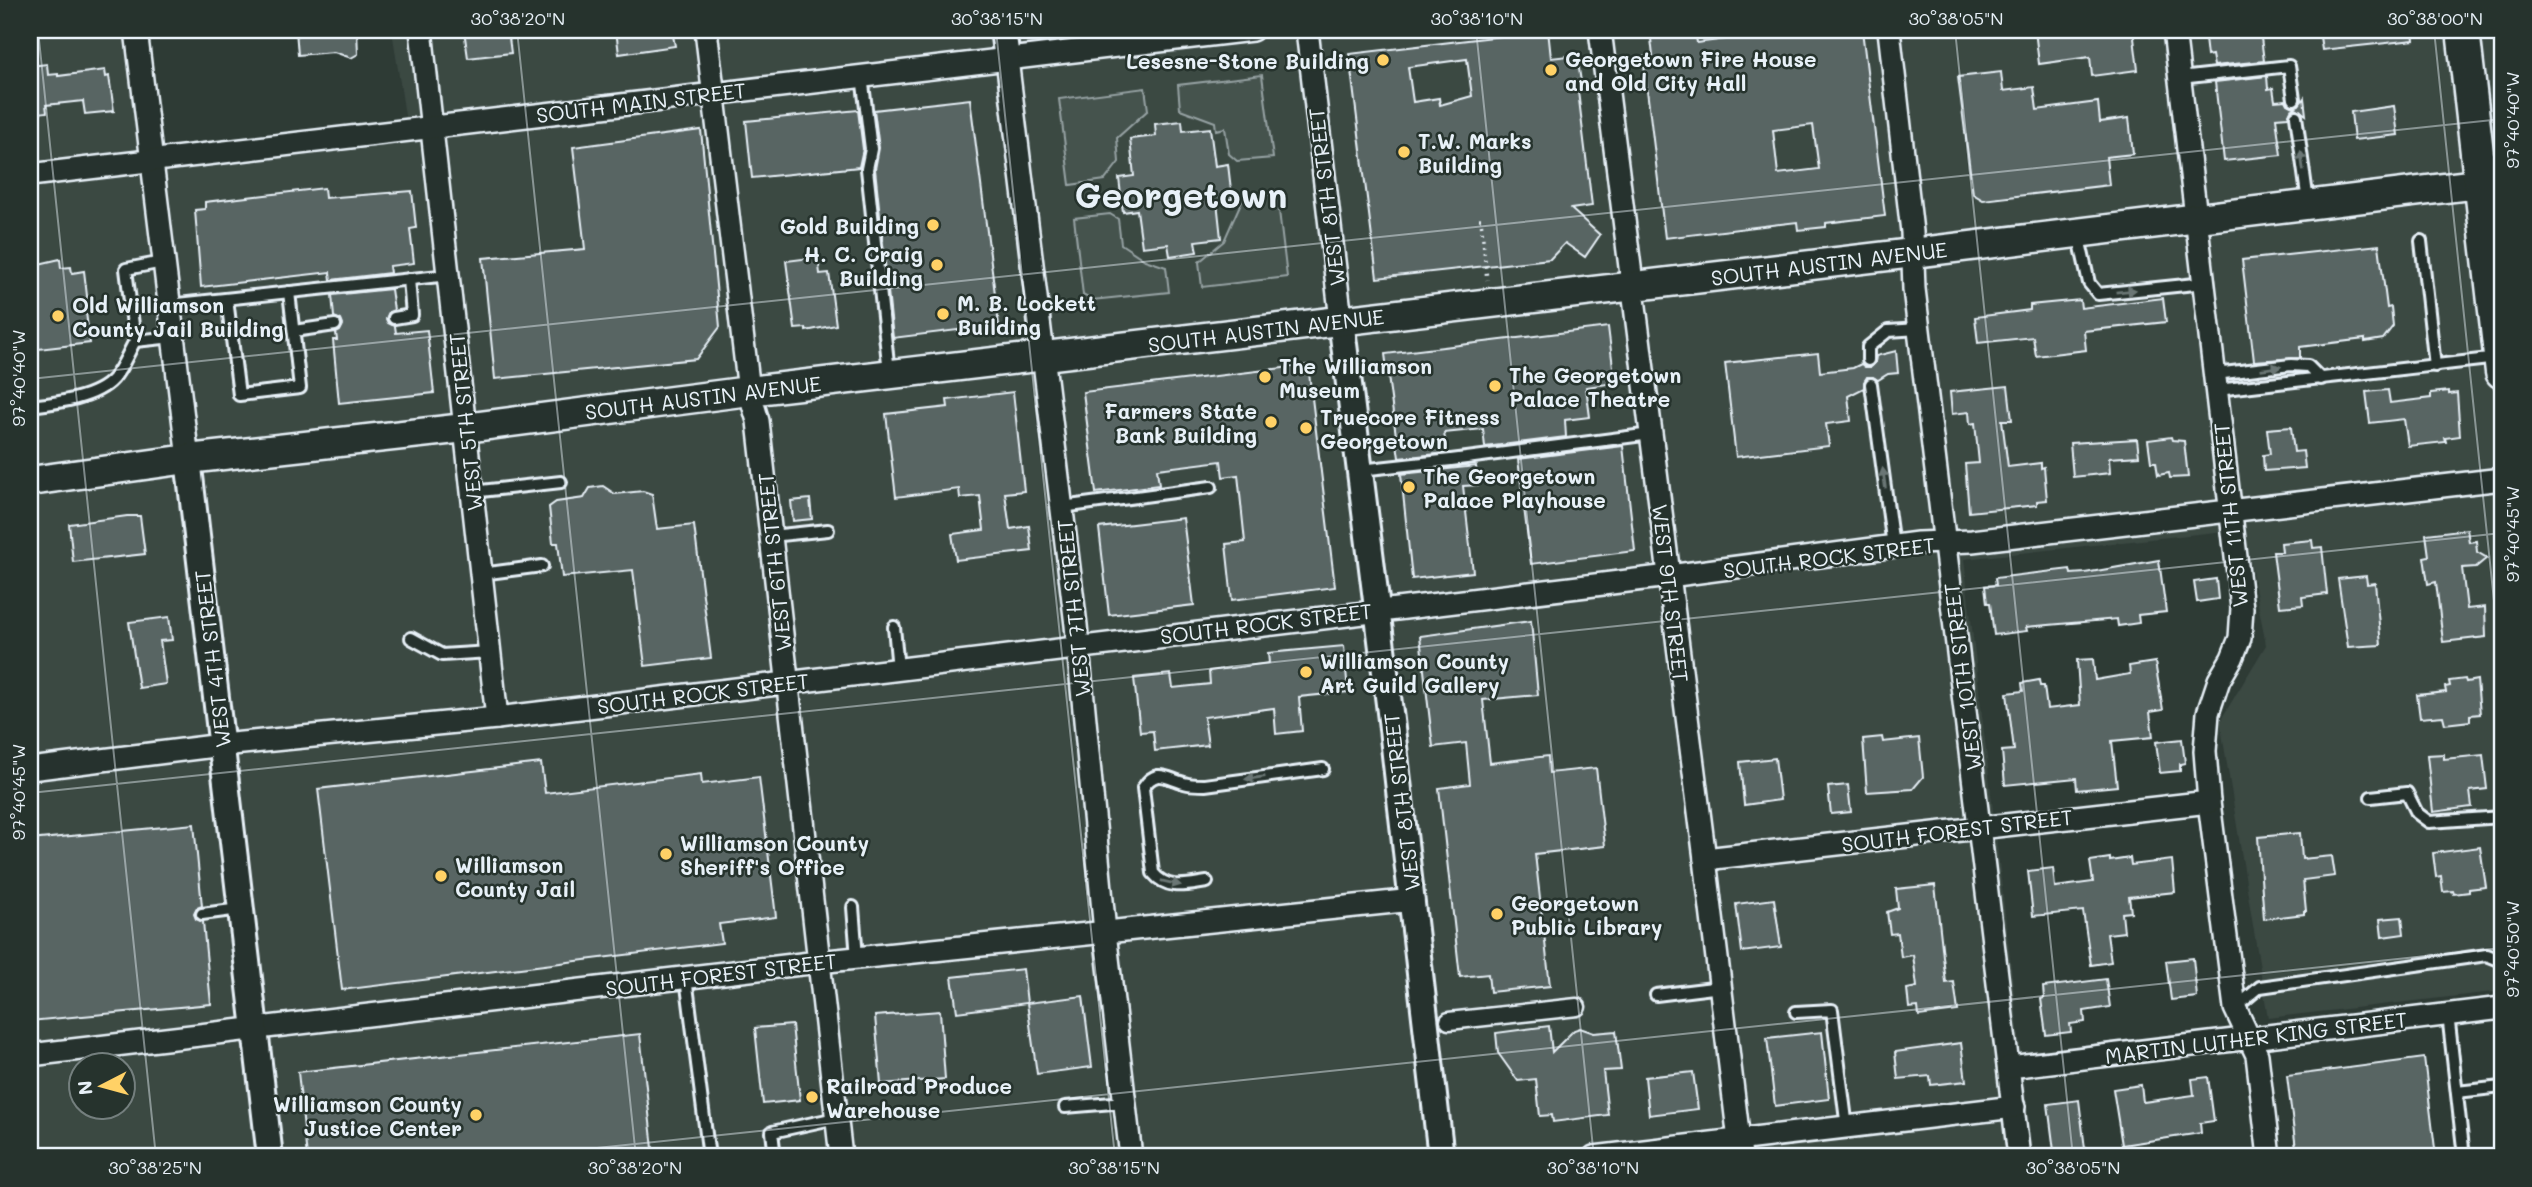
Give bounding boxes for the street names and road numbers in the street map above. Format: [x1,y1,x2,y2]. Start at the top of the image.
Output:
street label: SOUTH MAIN STREET [535,76,747,128]
street label: WEST 8TH STREET [1302,106,1350,288]
street label: SOUTH AUSTIN AVENUE [1709,235,1949,291]
street label: SOUTH AUSTIN AVENUE [1146,302,1386,358]
street label: WEST 5TH STREET [442,332,488,512]
street label: SOUTH AUSTIN AVENUE [583,369,823,425]
street label: WEST 11TH STREET [2207,421,2253,609]
street label: WEST 6TH STREET [751,471,797,653]
street label: WEST 9TH STREET [1647,502,1695,684]
street label: WEST 7TH STREET [1050,518,1096,698]
street label: SOUTH ROCK STREET [1722,531,1936,583]
street label: WEST 4TH STREET [188,568,236,750]
street label: WEST 10TH STREET [1937,581,1987,773]
street label: SOUTH ROCK STREET [1159,597,1373,649]
street label: SOUTH ROCK STREET [596,667,810,719]
street label: WEST 8TH STREET [1377,711,1425,893]
street label: SOUTH FOREST STREET [1840,802,2074,858]
street label: SOUTH FOREST STREET [604,946,838,1002]
street label: MARTIN LUTHER KING STREET [2103,1005,2409,1069]

